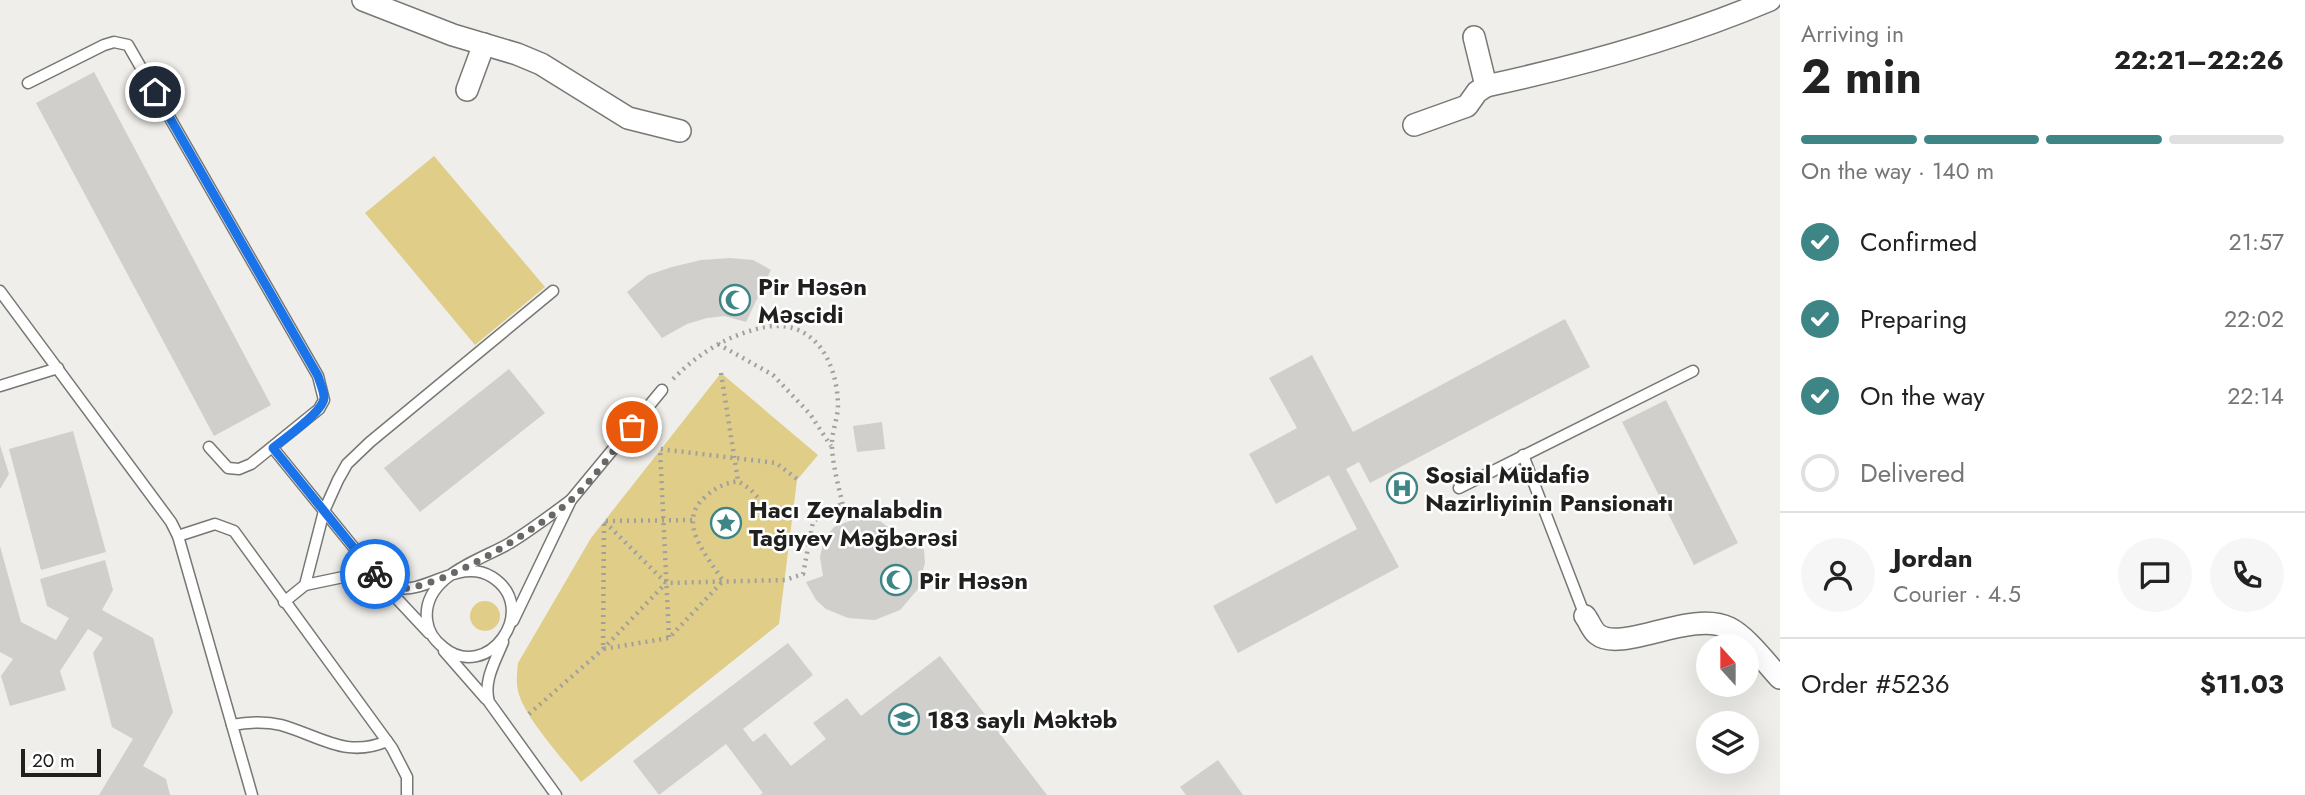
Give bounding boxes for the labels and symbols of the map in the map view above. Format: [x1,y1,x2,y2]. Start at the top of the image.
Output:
pin [125,62,185,122]
place label: Pir Həsən Məscidi [758,269,867,332]
mosque icon: Pir Həsən Məscidi [718,283,752,317]
pin [602,397,662,457]
place label: Sosial Müdafiə Nazirliyinin Pansionatı [1425,457,1673,520]
hospital icon: Sosial Müdafiə Nazirliyinin Pansionatı [1385,471,1419,505]
place label: Hacı Zeynalabdin Tağıyev Məğbərəsi [749,492,958,555]
place icon: Hacı Zeynalabdin Tağıyev Məğbərəsi [709,506,743,540]
courier [340,539,410,609]
mosque icon: Pir Həsən [879,563,913,597]
place label: Pir Həsən [919,563,1028,598]
north arrow [1696,634,1759,696]
school or university icon: 183 saylı Məktəb [887,702,921,736]
place label: 183 saylı Məktəb [927,702,1117,737]
scale bar [21,746,102,778]

